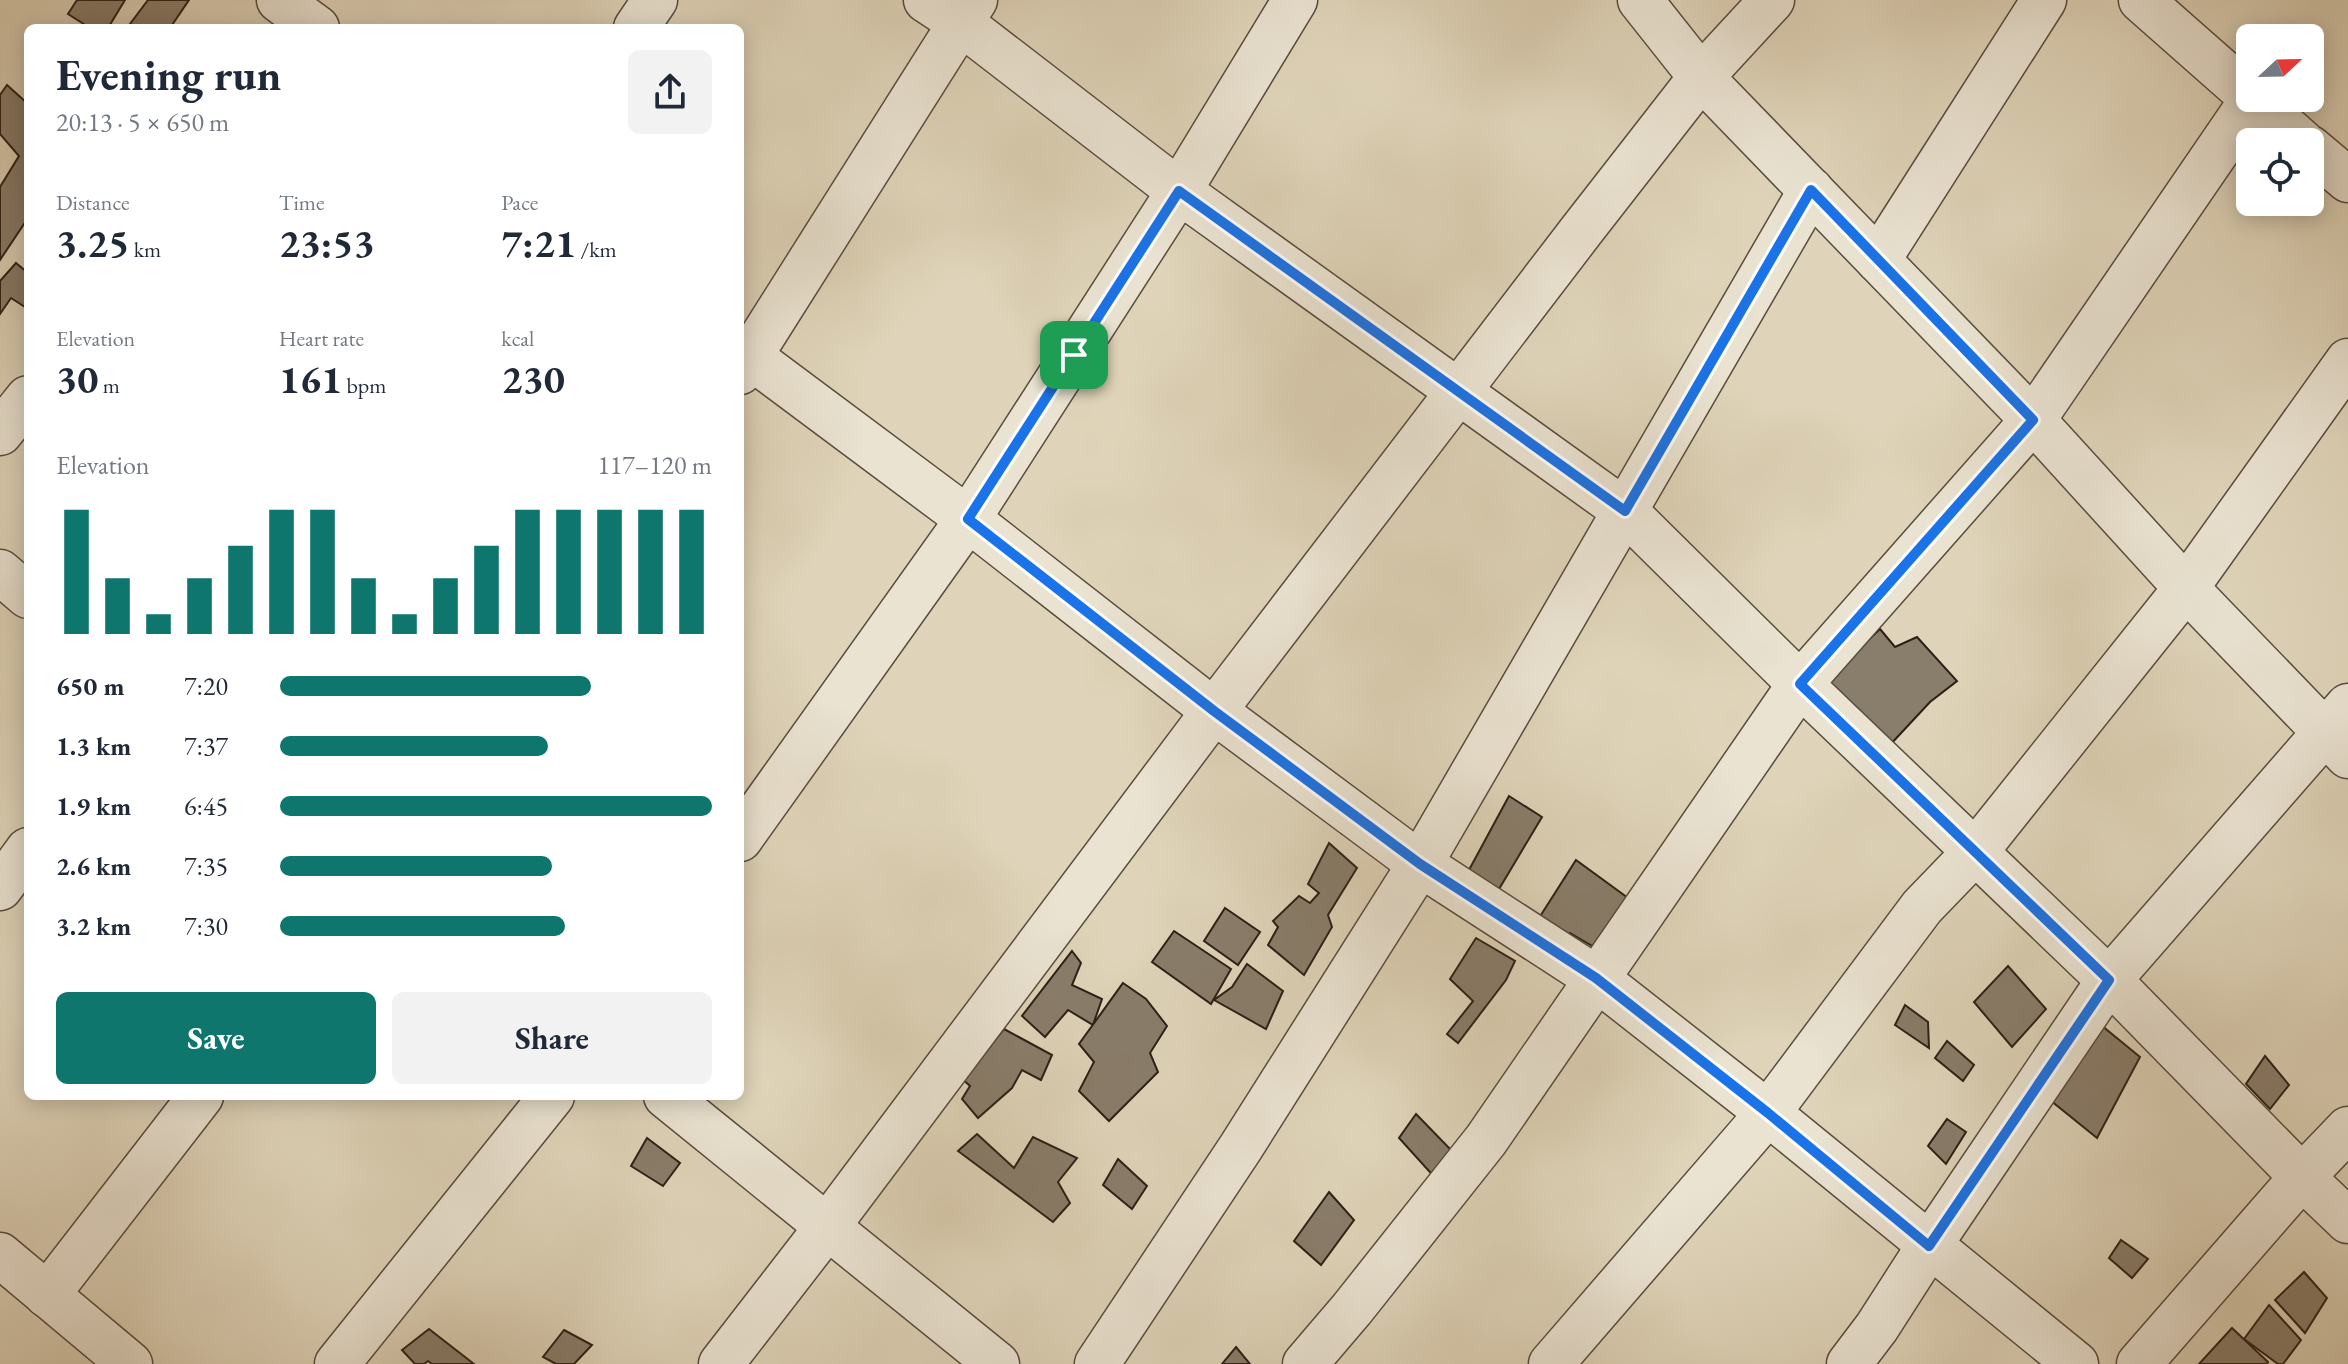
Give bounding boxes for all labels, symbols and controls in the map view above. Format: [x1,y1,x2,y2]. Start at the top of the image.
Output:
north arrow [2236,24,2324,112]
map controls [2236,24,2324,216]
text: Evening run [56,46,281,103]
button: share [628,50,712,134]
text: 20:13 · 5 × 650 m [56,105,229,139]
button: locate [2236,128,2324,216]
text: Distance [56,188,129,217]
text: Time [279,188,324,217]
text: Pace [501,188,538,217]
text: 3.25 [56,217,129,269]
text: 23:53 [279,217,375,269]
text: 7:21 [501,217,576,269]
text: km [129,235,161,264]
text: /km [576,235,617,264]
pin [1040,321,1108,389]
text: Elevation [56,324,135,353]
text: Heart rate [279,324,364,353]
text: kcal [501,324,534,353]
icon: arrive [1052,333,1096,377]
text: 30 [56,353,98,405]
text: 161 [279,353,342,405]
text: 230 [501,353,565,405]
text: m [98,371,120,400]
text: bpm [342,371,386,400]
text: Elevation [56,448,150,482]
text: 117–120 m [597,448,712,482]
text: 650 m [56,669,124,703]
text: 7:20 [184,669,228,703]
text: 1.3 km [56,729,131,763]
text: 7:37 [184,729,228,763]
text: 1.9 km [56,789,131,823]
text: 6:45 [184,789,228,823]
text: 2.6 km [56,849,131,883]
text: 7:35 [184,849,228,883]
text: 3.2 km [56,909,131,943]
text: 7:30 [184,909,228,943]
button: Save [56,992,376,1084]
button: Share [392,992,712,1084]

